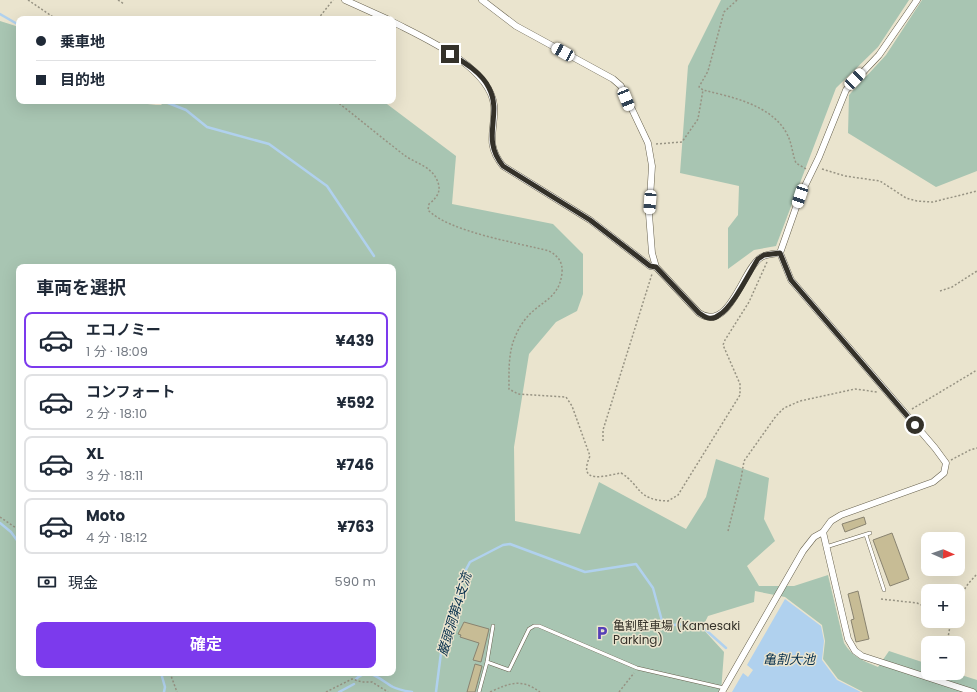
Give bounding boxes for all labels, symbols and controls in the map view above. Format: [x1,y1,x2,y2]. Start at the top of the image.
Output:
text: 乗車地 [60,31,105,52]
car [550,41,576,63]
route end [441,45,459,63]
car [842,66,868,92]
text: 目的地 [60,69,105,90]
car [616,86,636,112]
car [791,183,809,209]
car [643,190,657,214]
text: 車両を選択 [36,275,126,300]
text: エコノミー [86,319,161,340]
icon: car [38,322,74,358]
text: ¥439 [335,330,374,351]
text: 1 分 · 18:09 [86,342,148,361]
text: コンフォート [86,381,176,402]
icon: car [38,384,74,420]
text: ¥592 [336,392,374,413]
text: 2 分 · 18:10 [86,404,147,423]
route start [906,416,924,434]
text: XL [86,443,104,464]
icon: car [38,446,74,482]
text: ¥746 [336,454,374,475]
text: 3 分 · 18:11 [86,466,143,485]
text: Moto [86,505,125,526]
icon: car [38,508,74,544]
text: ¥763 [337,516,374,537]
text: 4 分 · 18:12 [86,528,147,547]
north arrow [921,532,965,576]
map controls [921,532,965,680]
water label: 巌頭洞第4支流 [433,568,477,658]
icon: cash [36,571,58,593]
text: 現金 [68,572,98,593]
text: 590 m [335,572,376,591]
button: + [921,584,965,628]
place label: 亀割駐車場 (Kamesaki Parking) [613,617,740,648]
button: 確定 [36,622,376,668]
parking icon: 亀割駐車場 (Kamesaki Parking) [594,625,610,641]
button: − [921,636,965,680]
water label: 亀割大池 [763,650,817,669]

